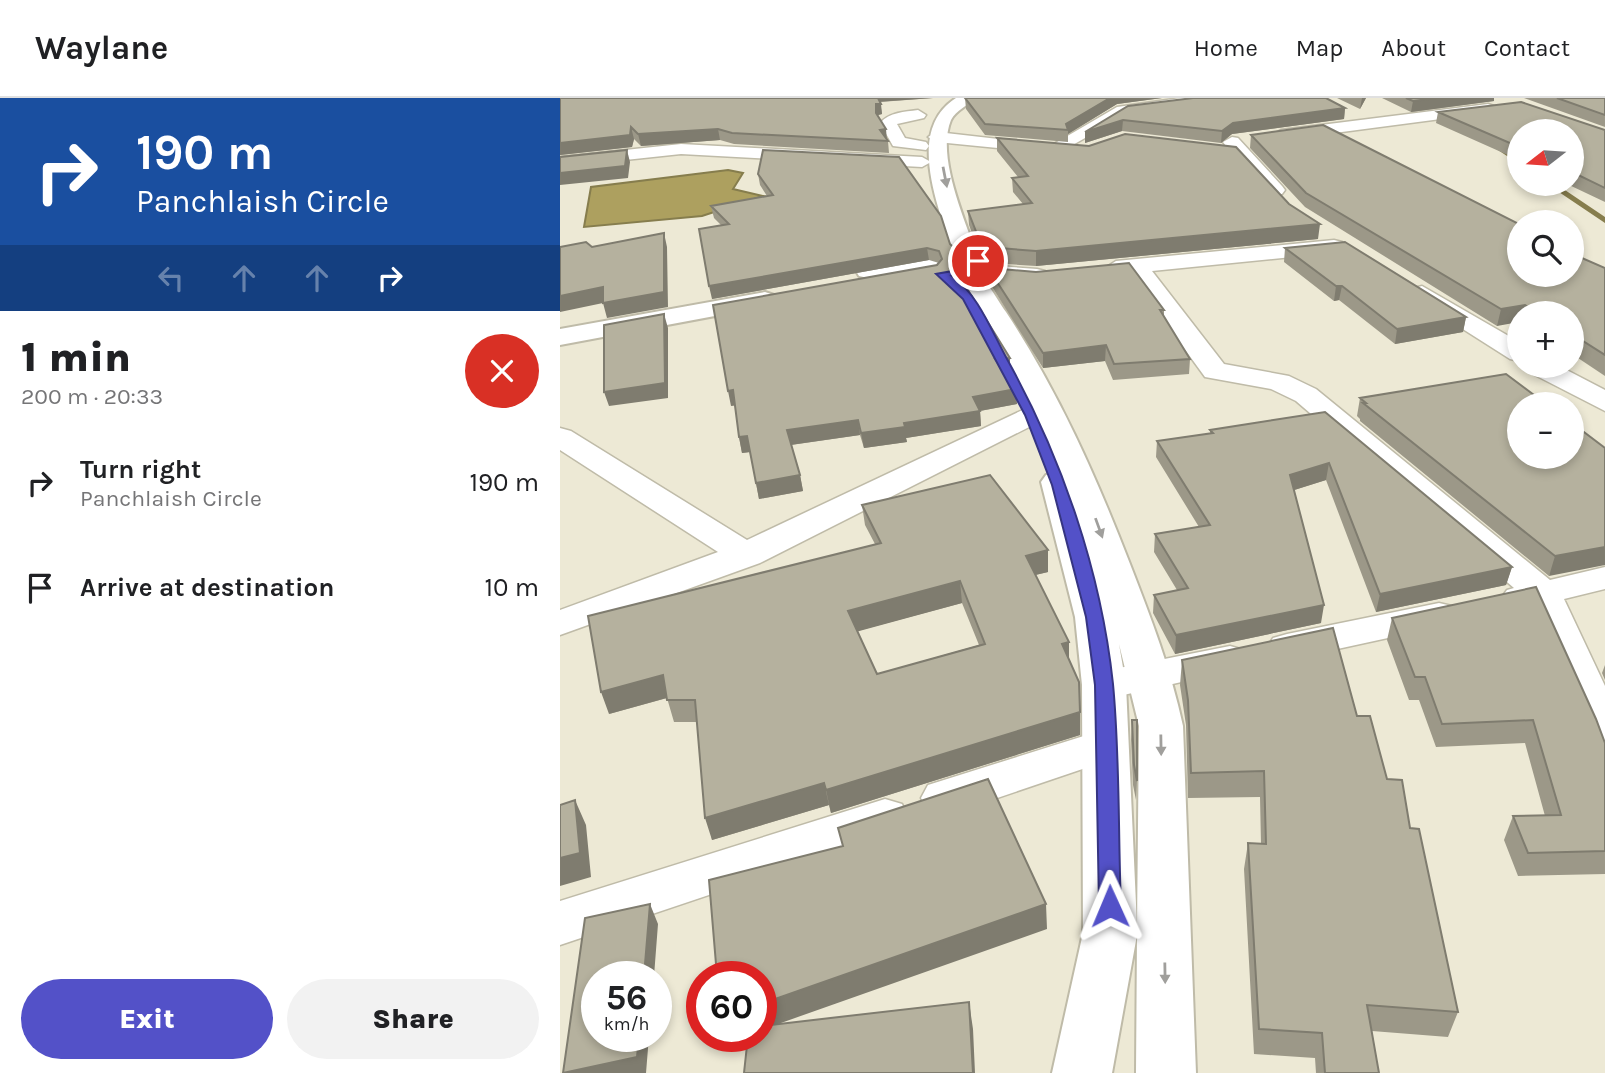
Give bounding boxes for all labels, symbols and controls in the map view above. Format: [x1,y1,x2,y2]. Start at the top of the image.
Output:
text: Waylane [35,29,168,67]
text: Home [1194,34,1258,62]
text: Map [1296,34,1343,62]
text: About [1381,34,1446,62]
text: Contact [1484,34,1570,62]
north arrow [1507,119,1584,196]
map controls [1507,119,1584,469]
text: 190 m [136,124,273,181]
icon: right [21,126,112,217]
one-way arrow [939,166,950,188]
text: Panchlaish Circle [136,183,389,220]
button: search [1507,210,1584,287]
pin [948,231,1008,291]
icon: arrive [959,242,997,280]
icon: left [152,259,190,297]
icon: ahead [225,259,263,297]
icon: ahead [298,259,336,297]
icon: right [371,259,409,297]
button: + [1507,301,1584,378]
text: 1 min [21,332,131,382]
button: close [465,334,539,408]
text: 200 m · 20:33 [21,383,163,410]
button: − [1507,392,1584,469]
text: Turn right [80,454,201,485]
icon: right [21,464,59,502]
text: 190 m [469,467,539,498]
text: Panchlaish Circle [80,485,262,512]
one-way arrow [1094,517,1105,538]
icon: arrive [21,569,59,607]
text: Arrive at destination [80,572,334,603]
text: 10 m [484,572,539,603]
one-way arrow [1155,735,1167,757]
position arrow [1073,869,1147,943]
speed limit sign: 60 [686,961,777,1052]
one-way arrow [1159,962,1170,984]
text: 56 [606,977,647,1018]
button: Exit [21,979,273,1059]
button: Share [287,979,539,1059]
text: km/h [604,1013,649,1035]

